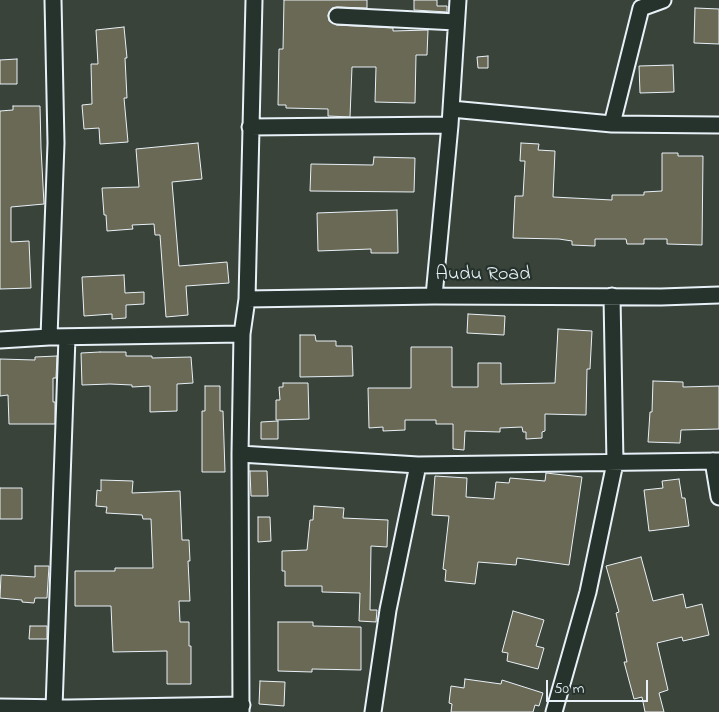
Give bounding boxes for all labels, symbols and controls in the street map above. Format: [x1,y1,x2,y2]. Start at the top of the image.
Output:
street label: Audu Road [436,264,530,288]
scale bar [549,670,652,702]
text: 50 m [554,678,584,700]

